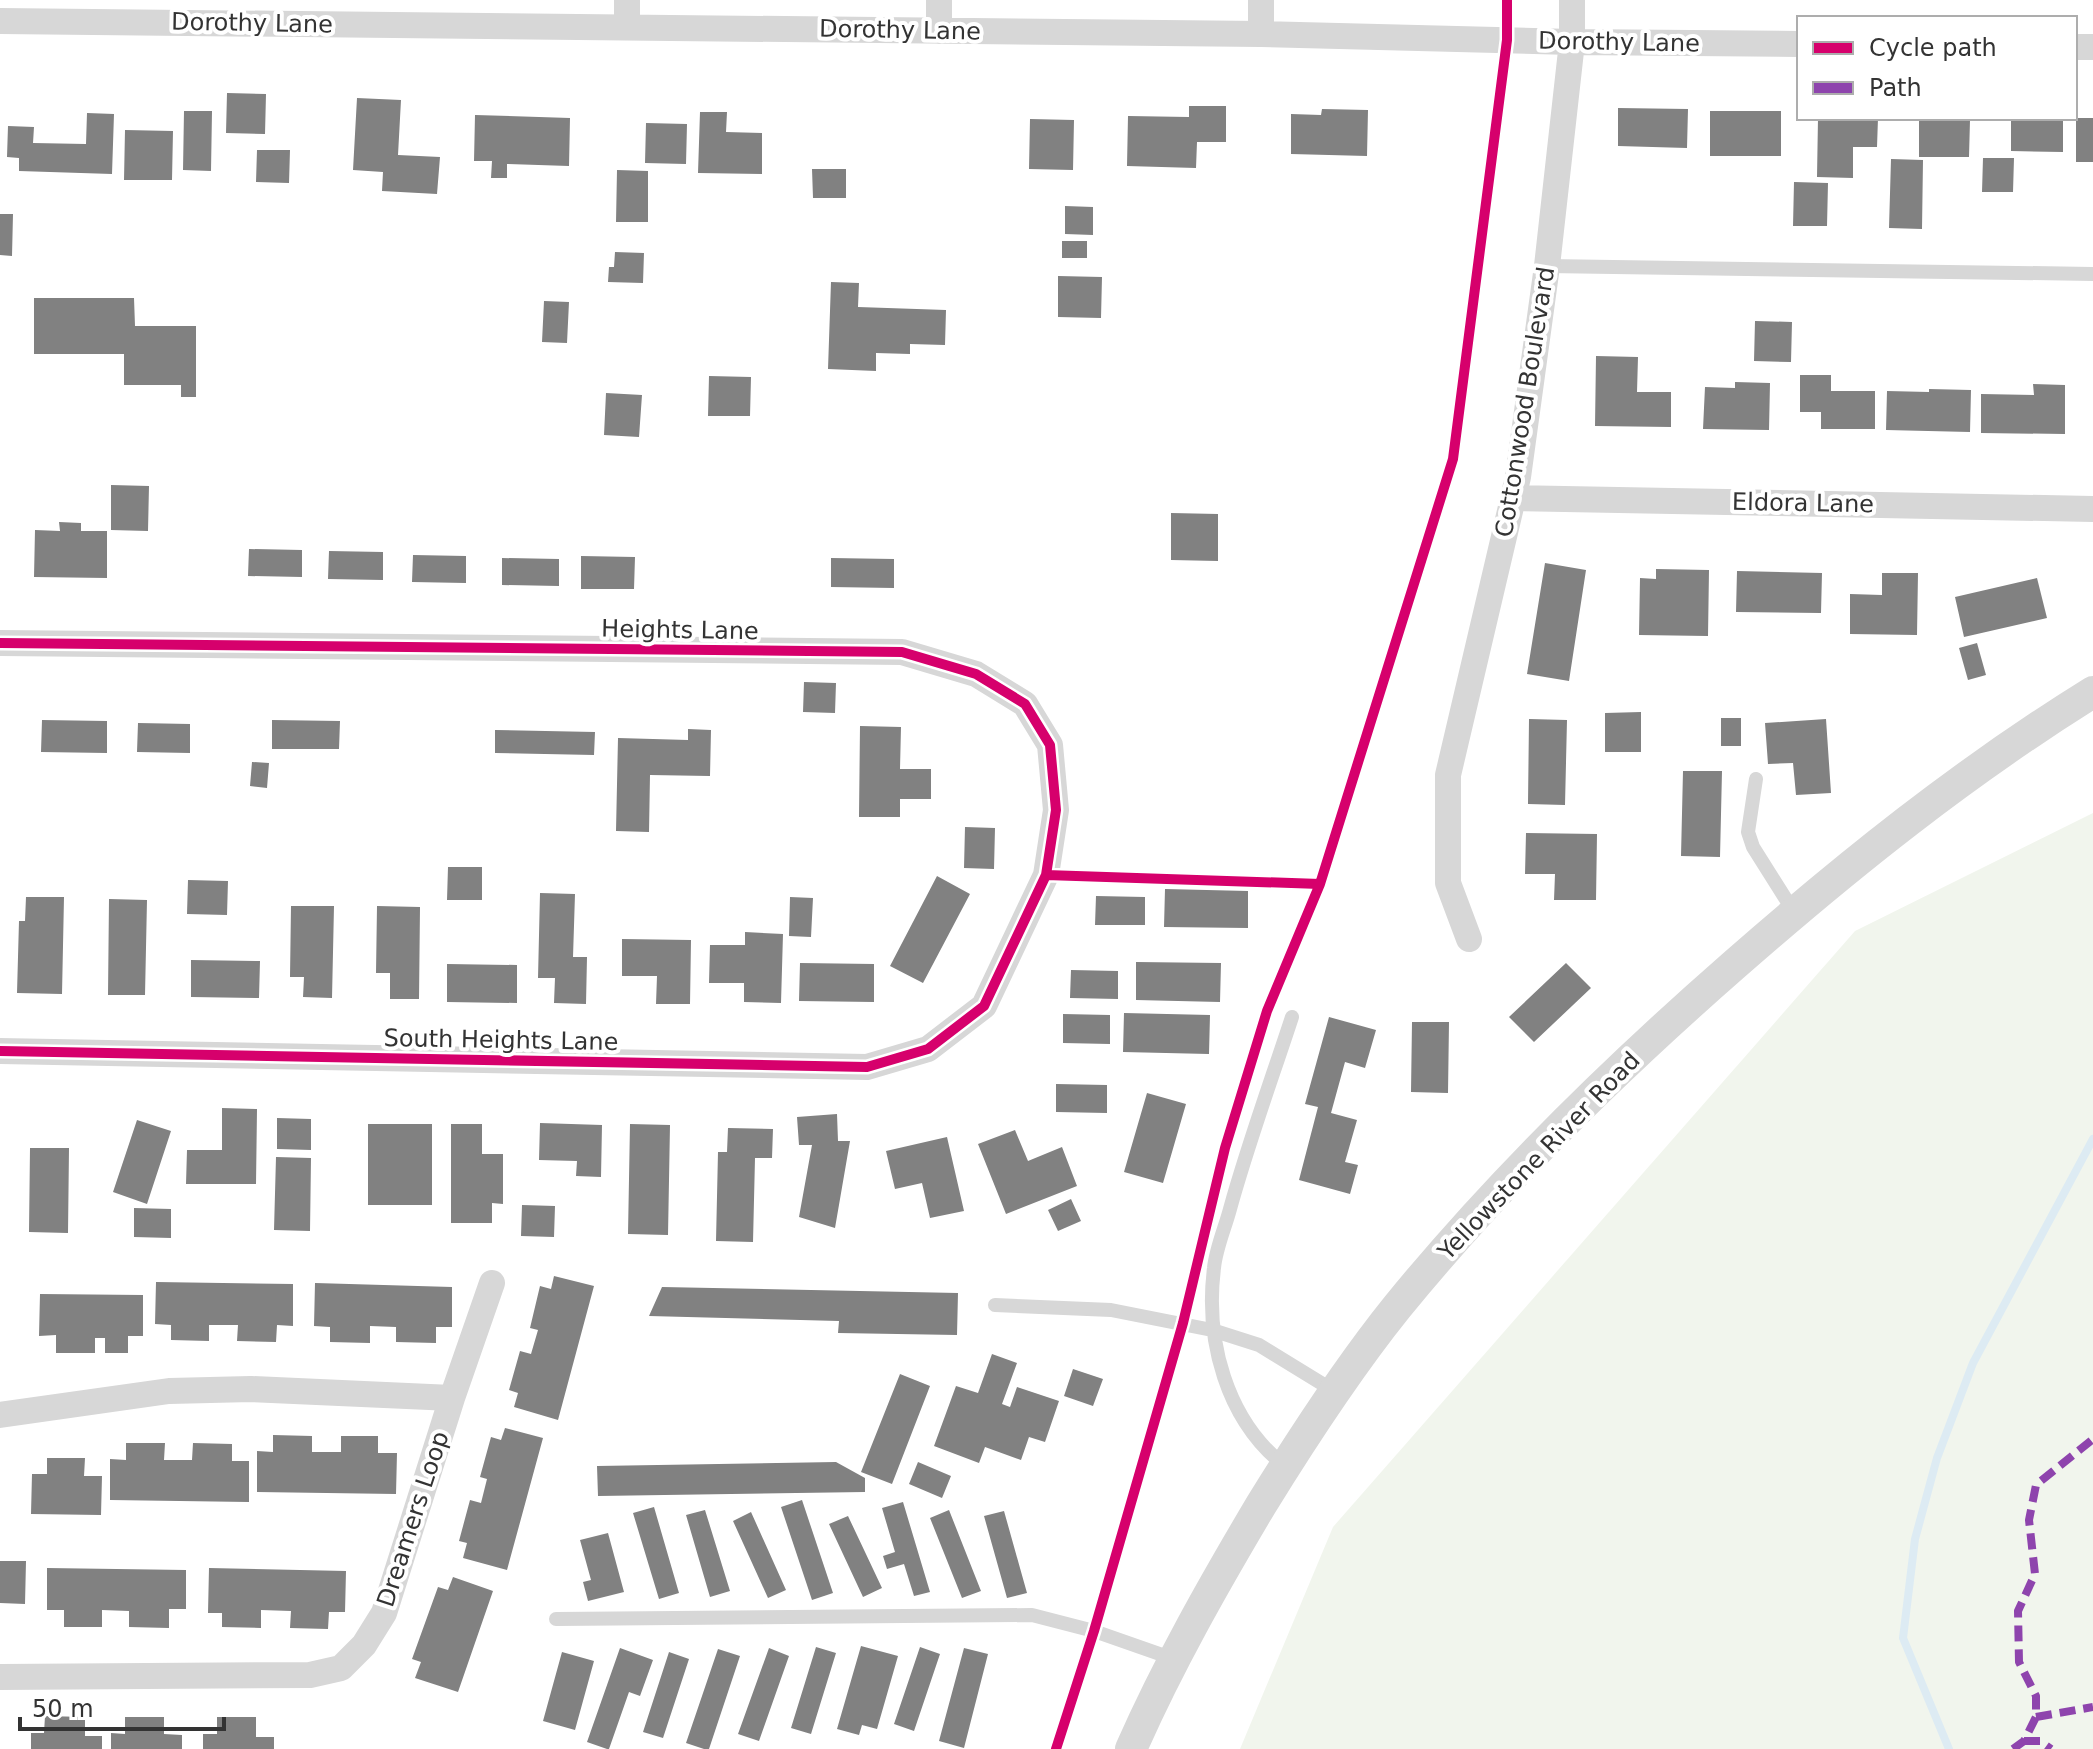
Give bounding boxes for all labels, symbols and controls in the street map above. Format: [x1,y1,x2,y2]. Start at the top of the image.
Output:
street label: Dorothy Lane [171,8,333,38]
street label: Dorothy Lane [819,15,981,45]
legend [1797,16,2077,120]
street label: Dorothy Lane [1538,27,1700,57]
text: Cycle path [1869,34,1997,62]
text: Path [1869,74,1922,102]
street label: Cottonwood Boulevard [1490,265,1560,539]
street label: Eldora Lane [1732,488,1874,518]
street label: Heights Lane [601,615,759,645]
street label: South Heights Lane [383,1024,619,1056]
street label: Yellowstone River Road [1432,1046,1646,1266]
street label: Dreamers Loop [371,1428,455,1610]
scale bar [20,1681,224,1731]
text: 50 m [32,1695,94,1723]

